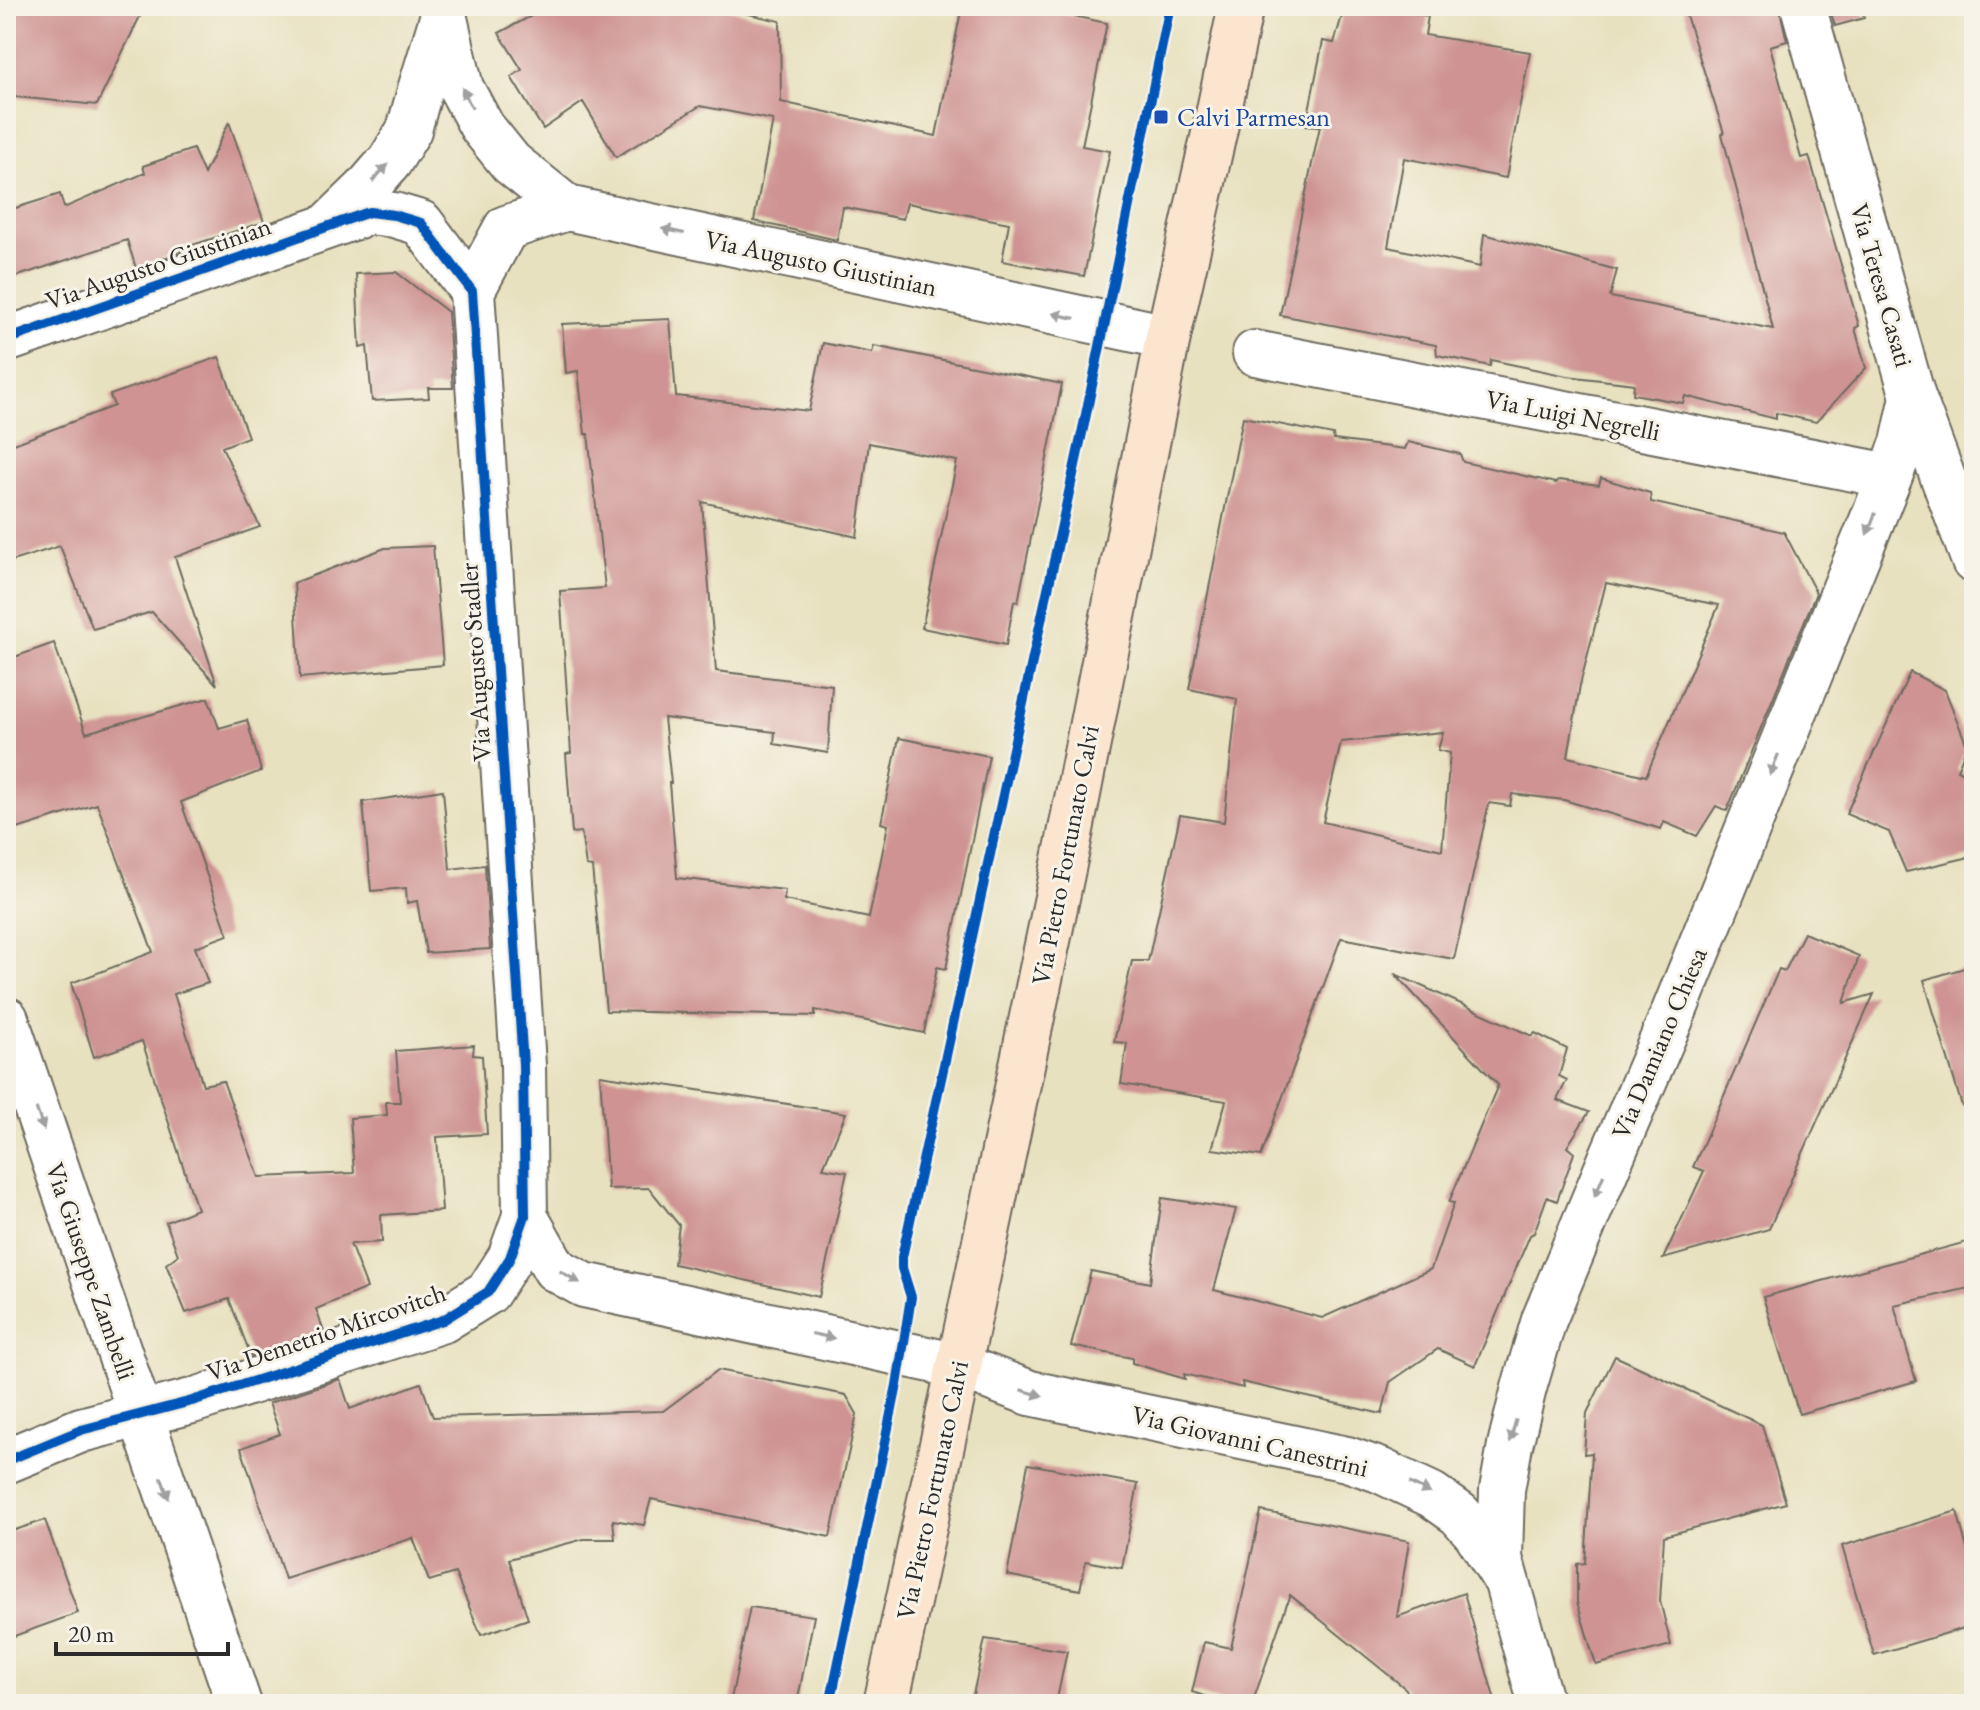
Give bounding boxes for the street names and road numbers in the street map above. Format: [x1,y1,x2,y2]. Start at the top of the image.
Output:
street label: Via Teresa Casati [1842,199,1922,371]
street label: Via Augusto Giustinian [41,208,276,318]
street label: Via Augusto Giustinian [702,222,940,304]
street label: Via Luigi Negrelli [1483,381,1663,449]
street label: Via Augusto Stadler [451,561,499,762]
street label: Via Pietro Fortunato Calvi [1023,722,1107,988]
street label: Via Damiano Chiesa [1603,942,1715,1144]
street label: Via Giuseppe Zambelli [38,1158,144,1384]
street label: Via Demetrio Mircovitch [202,1275,450,1389]
street label: Via Pietro Fortunato Calvi [888,1357,976,1623]
street label: Via Giovanni Canestrini [1129,1397,1371,1485]

